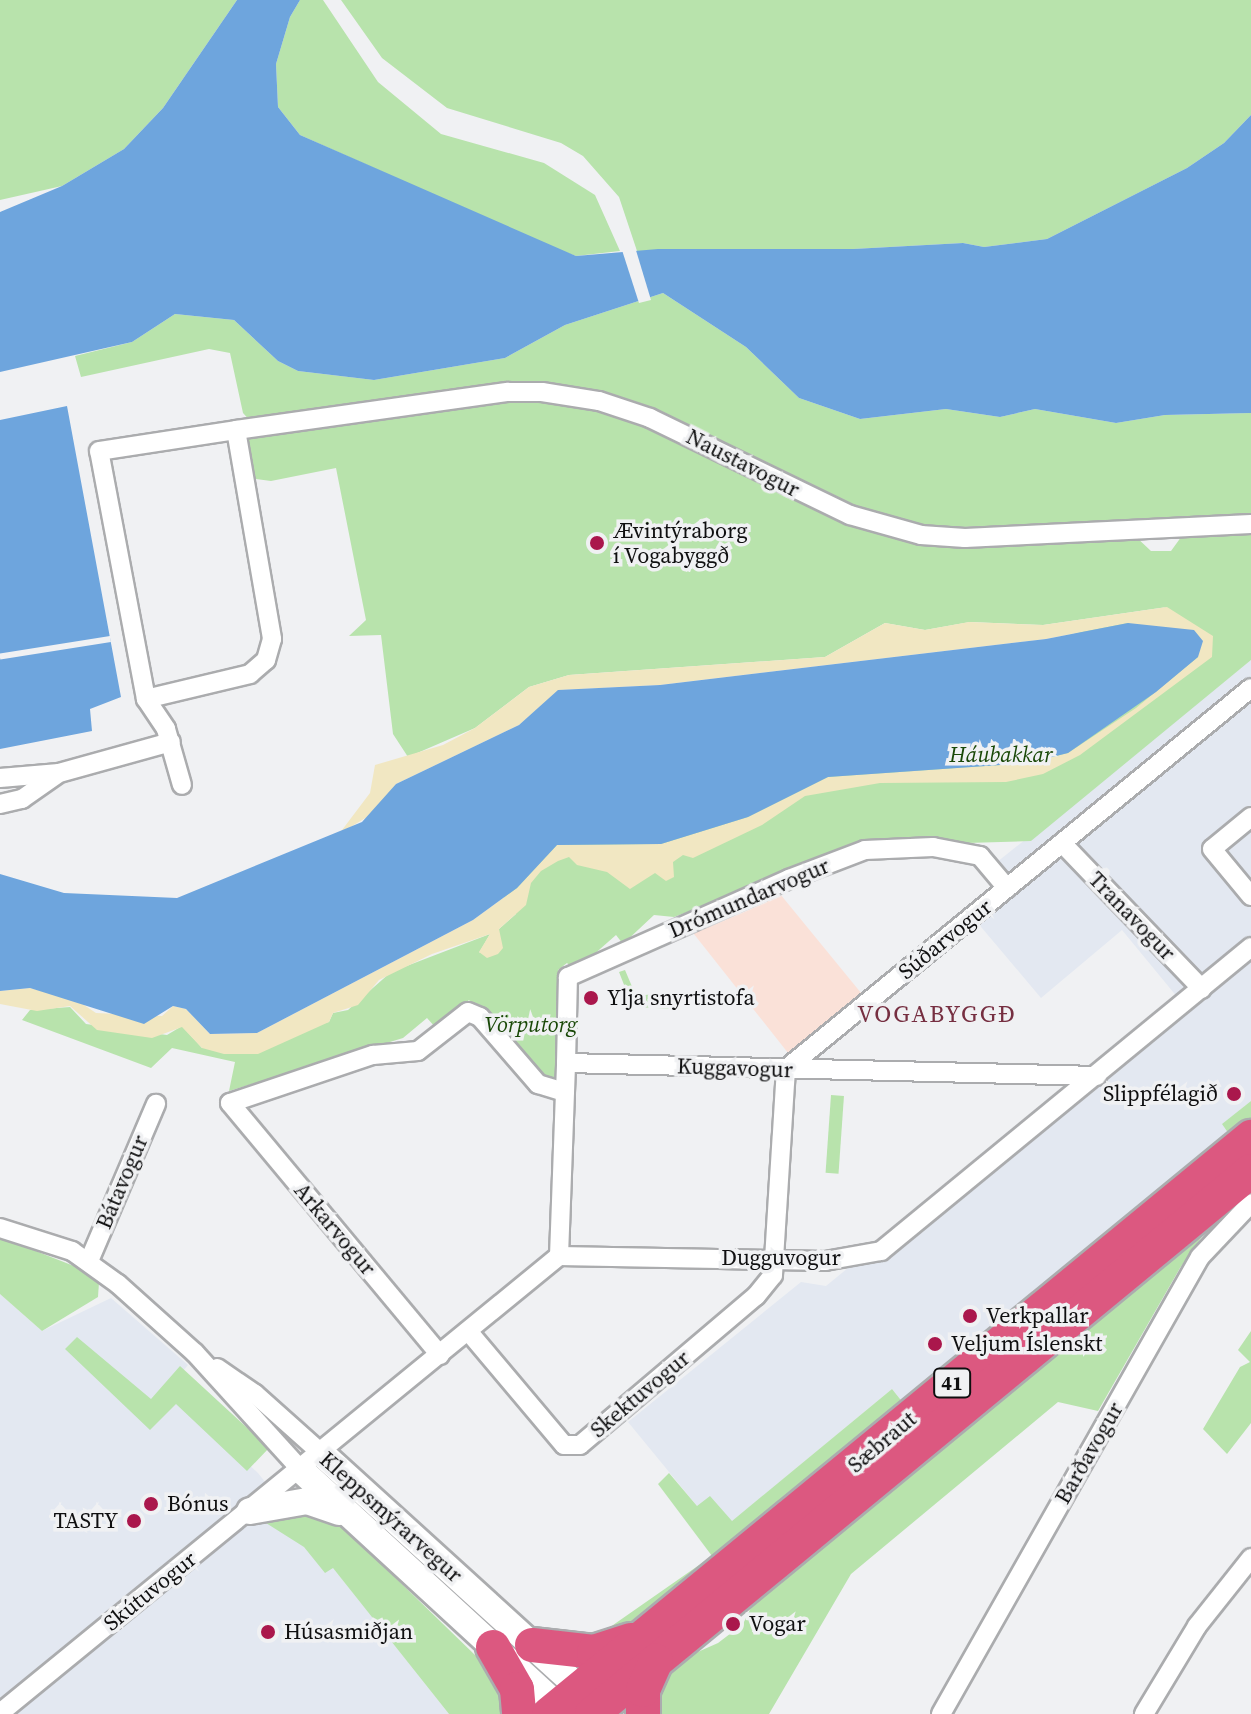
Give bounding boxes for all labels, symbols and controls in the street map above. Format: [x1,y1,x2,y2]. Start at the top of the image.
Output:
street label: Naustavogur [682,423,804,503]
place label: Ævintýraborg í Vogabyggð [613,517,748,568]
marker: Ævintýraborg í Vogabyggð [588,534,606,552]
park label: Háubakkar [949,742,1053,768]
street label: Drómundarvogur [665,852,833,944]
street label: Tranavogur [1083,866,1181,966]
street label: Súðarvogur [893,893,997,985]
place label: Ylja snyrtistofa [607,985,755,1011]
marker: Ylja snyrtistofa [582,989,600,1007]
district label: VOGABYGGÐ [857,1000,1017,1028]
park label: Vörputorg [485,1012,577,1038]
street label: Kuggavogur [677,1053,793,1083]
place label: Slippfélagið [1103,1081,1218,1107]
marker: Slippfélagið [1225,1085,1243,1103]
street label: Bátavogur [90,1131,154,1233]
street label: Arkarvogur [289,1177,381,1281]
street label: Dugguvogur [721,1245,841,1271]
place label: Verkpallar [986,1303,1089,1329]
marker: Verkpallar [961,1307,979,1325]
place label: Veljum Íslenskt [951,1331,1102,1357]
marker: Veljum Íslenskt [926,1335,944,1353]
street label: Skektuvogur [585,1345,695,1443]
road number: 41 [932,1367,972,1399]
street label: Barðavogur [1049,1397,1129,1509]
street label: Sæbraut [842,1406,922,1478]
street label: Kleppsmýrarvegur [314,1446,468,1588]
place label: Bónus [167,1491,229,1517]
marker: Bónus [142,1495,160,1513]
place label: TASTY [53,1508,118,1534]
marker: TASTY [125,1512,143,1530]
street label: Skútuvogur [98,1546,202,1636]
place label: Vogar [749,1611,806,1637]
marker: Vogar [724,1615,742,1633]
place label: Húsasmiðjan [284,1619,413,1645]
marker: Húsasmiðjan [259,1623,277,1641]

